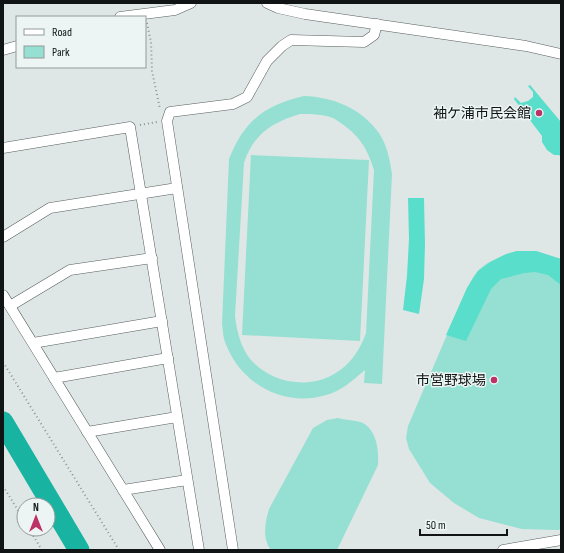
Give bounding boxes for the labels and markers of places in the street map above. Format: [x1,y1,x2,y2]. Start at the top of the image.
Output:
place label: 袖ケ浦市民会館 [433,105,531,122]
marker: 袖ケ浦市民会館 [534,108,544,118]
place label: 市営野球場 [416,372,486,389]
marker: 市営野球場 [489,375,499,385]

